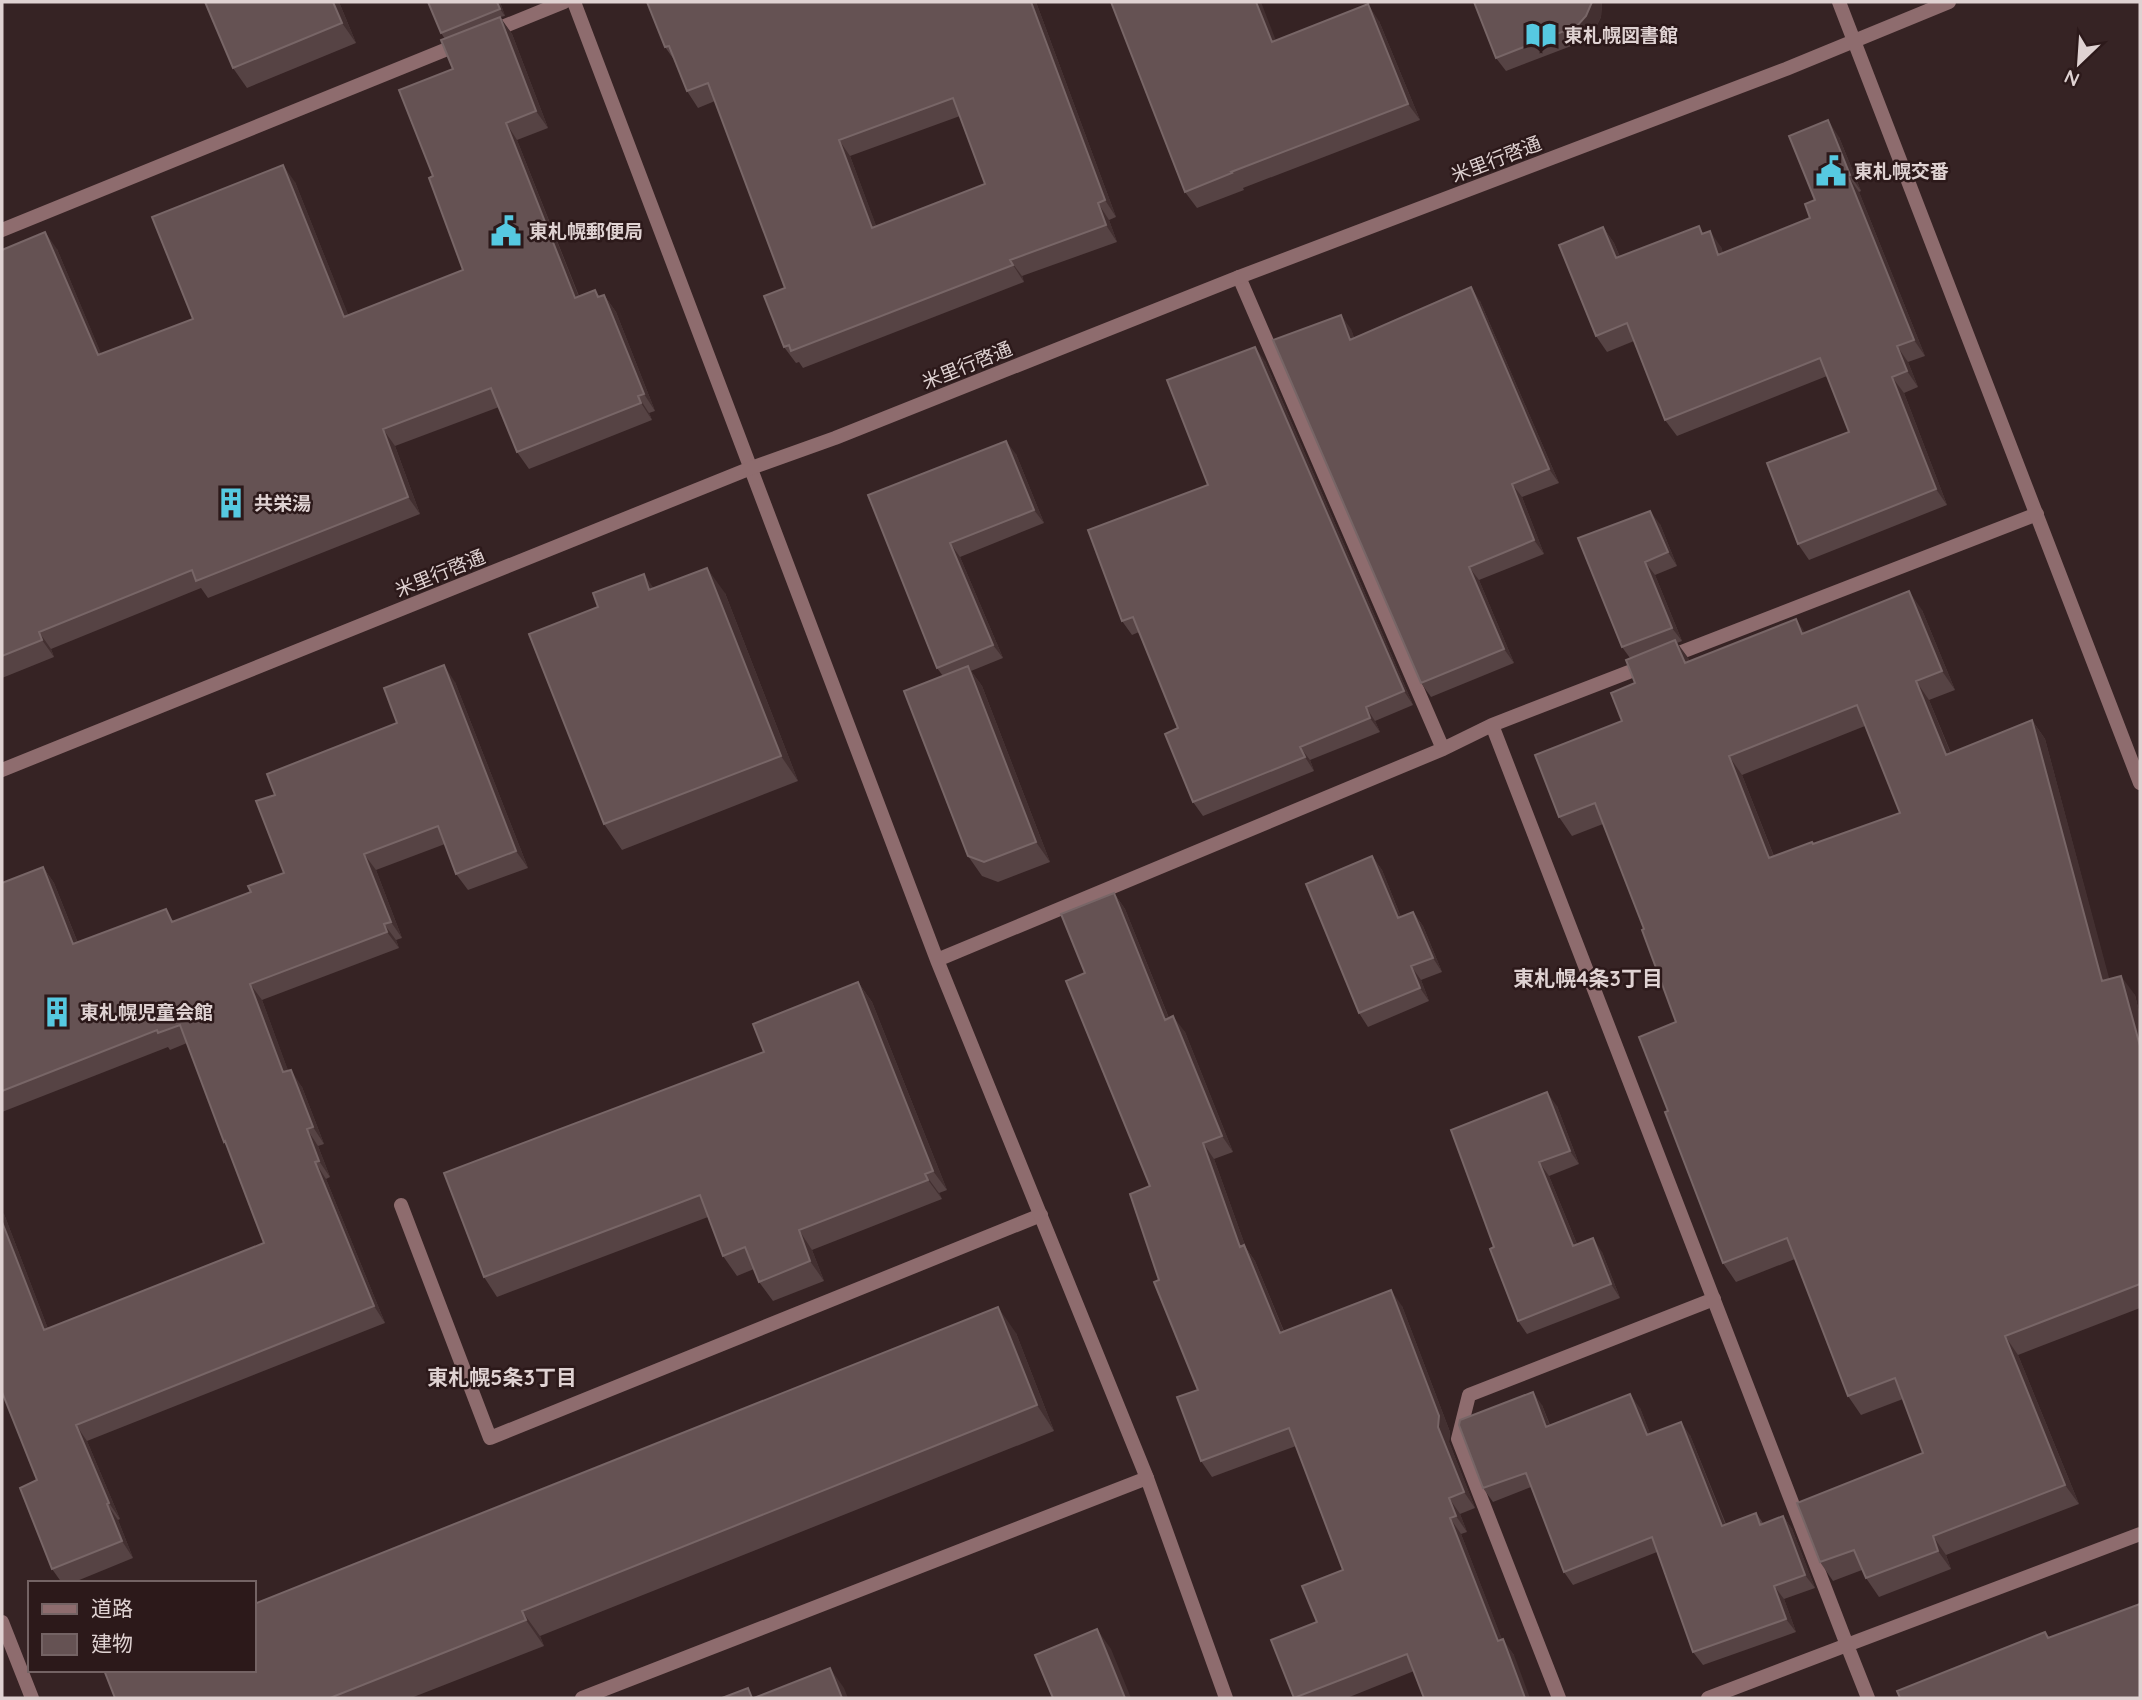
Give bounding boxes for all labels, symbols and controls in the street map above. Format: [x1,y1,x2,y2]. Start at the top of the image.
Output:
library icon: 東札幌図書館 [1524,18,1558,52]
place label: 東札幌図書館 [1564,23,1678,47]
north arrow [2044,28,2114,98]
text: N [2060,65,2083,92]
street label: 米里行啓通 [1447,131,1545,187]
public building icon: 東札幌交番 [1814,154,1848,188]
place label: 東札幌交番 [1854,159,1949,183]
public building icon: 東札幌郵便局 [489,214,523,248]
place label: 東札幌郵便局 [529,219,643,243]
street label: 米里行啓通 [918,336,1016,394]
building icon: 共栄湯 [214,486,248,520]
place label: 共栄湯 [254,491,311,515]
street label: 米里行啓通 [391,544,489,602]
district label: 東札幌4条3丁目 [1513,965,1663,991]
building icon: 東札幌児童会館 [40,995,74,1029]
place label: 東札幌児童会館 [80,1000,213,1024]
district label: 東札幌5条3丁目 [427,1364,577,1390]
legend [28,1581,256,1672]
text: 道路 [91,1595,133,1621]
text: 建物 [91,1630,133,1656]

